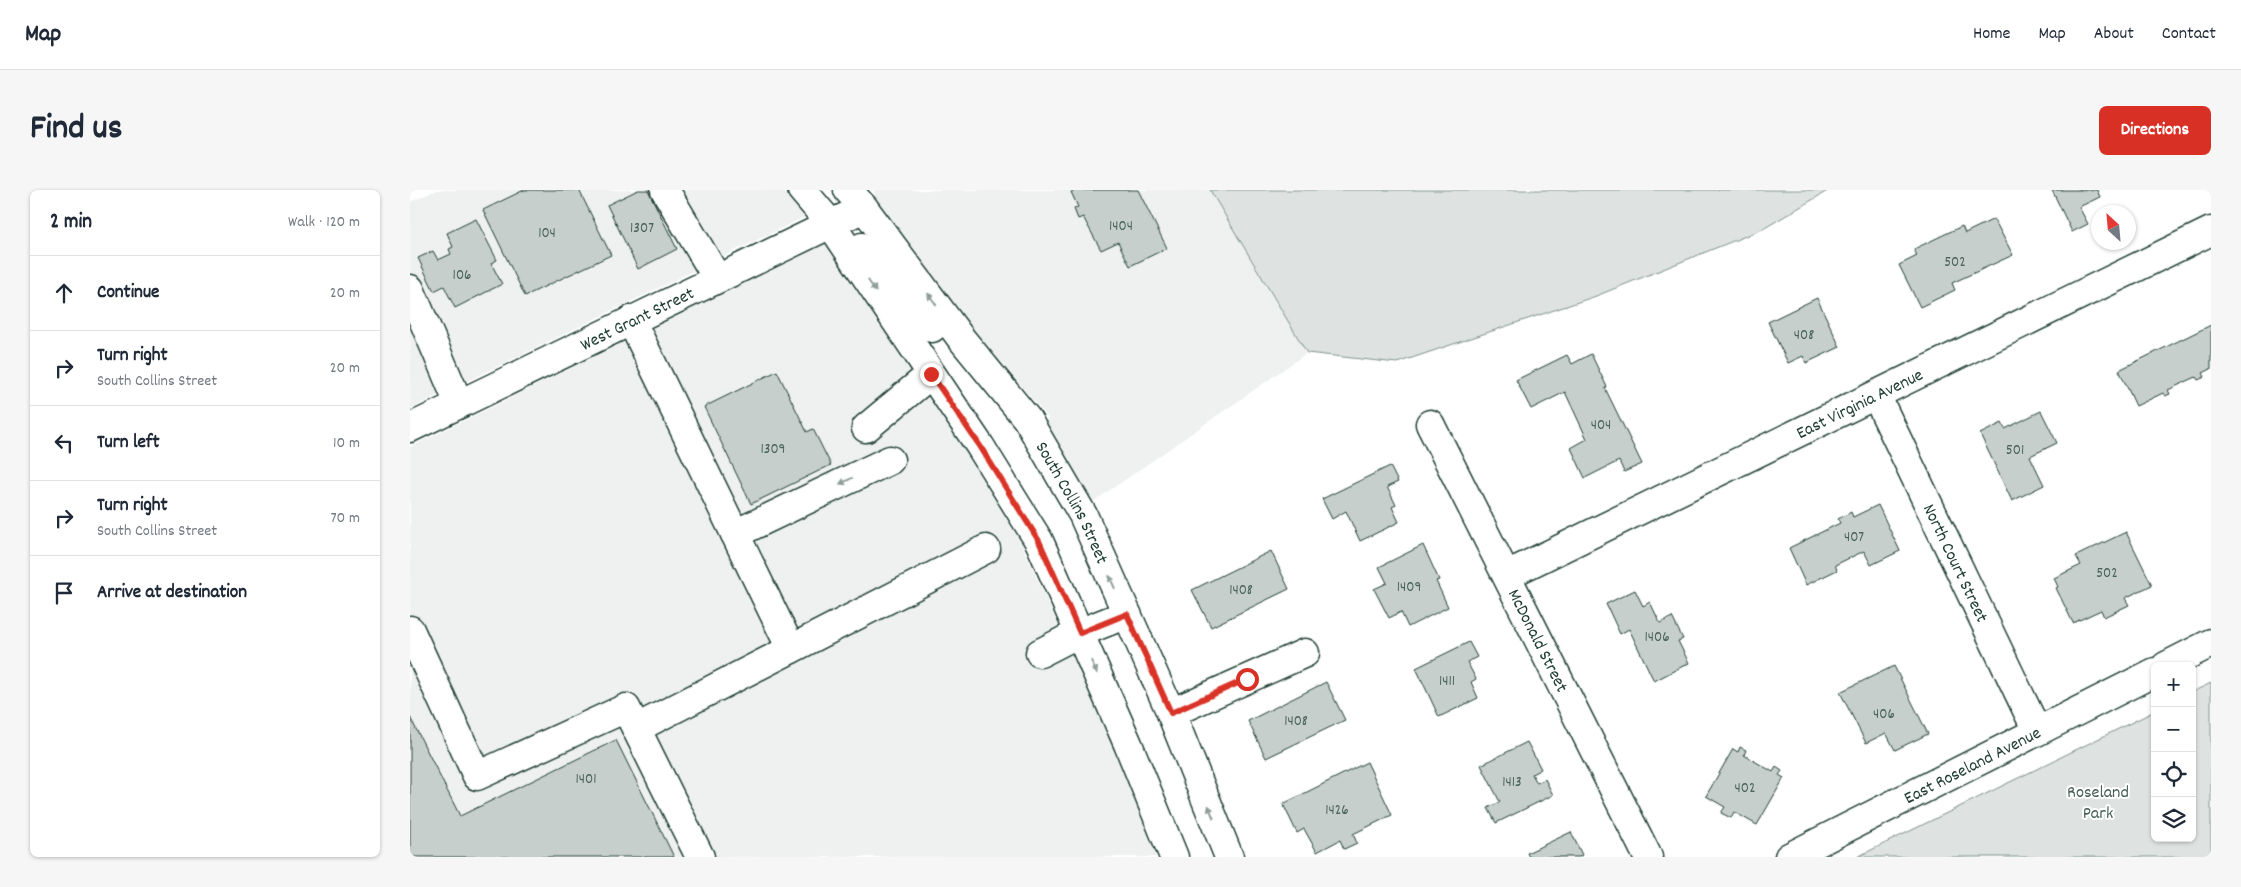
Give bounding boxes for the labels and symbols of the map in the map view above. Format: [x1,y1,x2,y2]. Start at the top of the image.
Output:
north arrow [2091,205,2136,250]
house number: 1404 [1109,216,1133,238]
house number: 1307 [630,218,654,240]
house number: 104 [538,223,556,245]
house number: 502 [1944,252,1966,274]
house number: 106 [453,265,471,287]
one-way arrow [867,279,877,292]
street label: West Grant Street [577,282,699,359]
one-way arrow [927,292,937,306]
house number: 408 [1794,325,1814,347]
route end [920,363,943,386]
street label: East Virginia Avenue [1793,364,1928,447]
house number: 404 [1591,415,1611,437]
street label: South Collins Street [1028,438,1113,569]
house number: 1309 [761,439,786,461]
house number: 501 [2006,440,2024,462]
one-way arrow [839,477,853,485]
street label: North Court Street [1915,500,1993,628]
house number: 407 [1844,527,1864,549]
house number: 502 [2096,563,2118,585]
one-way arrow [1108,575,1116,589]
house number: 1409 [1397,577,1421,599]
house number: 1408 [1229,580,1253,602]
street label: McDonald Street [1500,585,1573,697]
house number: 1406 [1644,627,1670,649]
one-way arrow [1091,660,1099,674]
route start [1236,668,1259,691]
house number: 1411 [1439,671,1455,693]
house number: 406 [1873,704,1895,726]
house number: 1408 [1284,711,1308,733]
street label: East Roseland Avenue [1900,722,2046,812]
house number: 1401 [576,769,596,791]
house number: 1413 [1502,772,1522,794]
house number: 402 [1735,778,1755,800]
park label: Roseland Park [2067,781,2129,827]
house number: 1426 [1325,800,1349,822]
one-way arrow [1206,805,1214,819]

